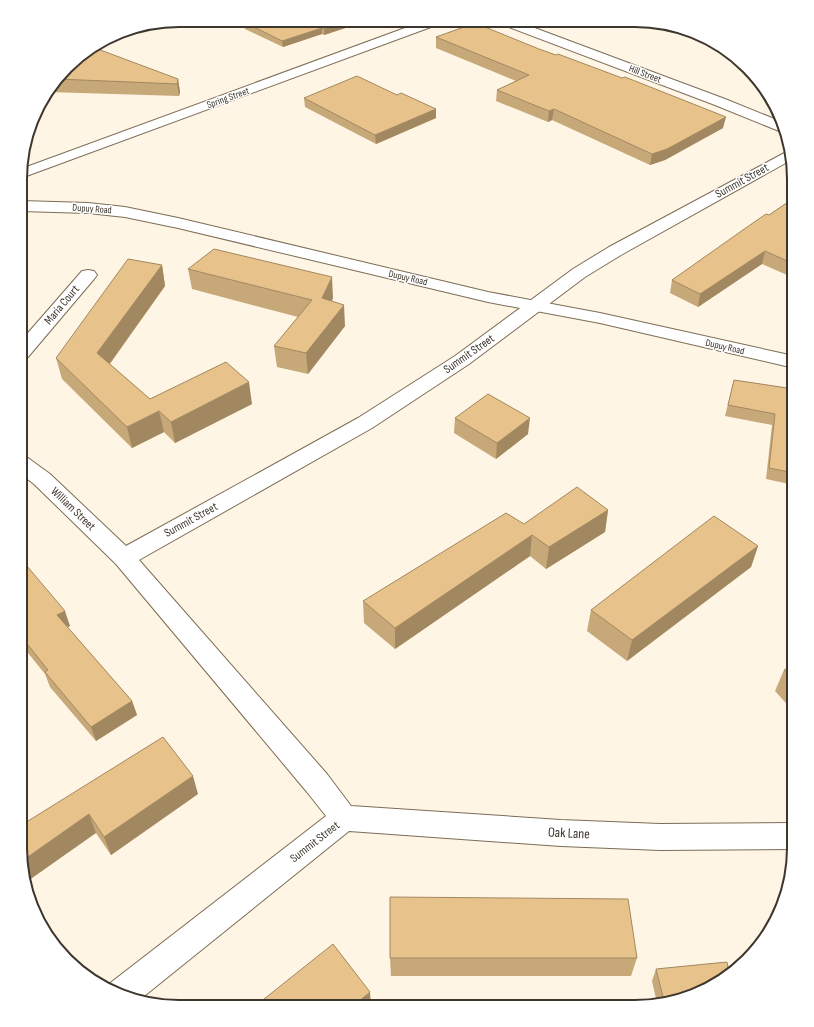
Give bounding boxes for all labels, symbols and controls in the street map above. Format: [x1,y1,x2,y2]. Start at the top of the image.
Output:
street label: Hill Street [627,62,663,86]
street label: Spring Street [205,85,251,111]
street label: Summit Street [713,160,772,202]
street label: Dupuy Road [72,202,112,216]
street label: Dupuy Road [387,268,429,288]
street label: Maria Court [41,282,83,328]
street label: Summit Street [441,331,498,377]
street label: Dupuy Road [704,337,746,357]
street label: William Street [47,484,99,534]
street label: Summit Street [162,499,221,541]
street label: Summit Street [287,818,343,866]
street label: Oak Lane [548,823,590,843]

